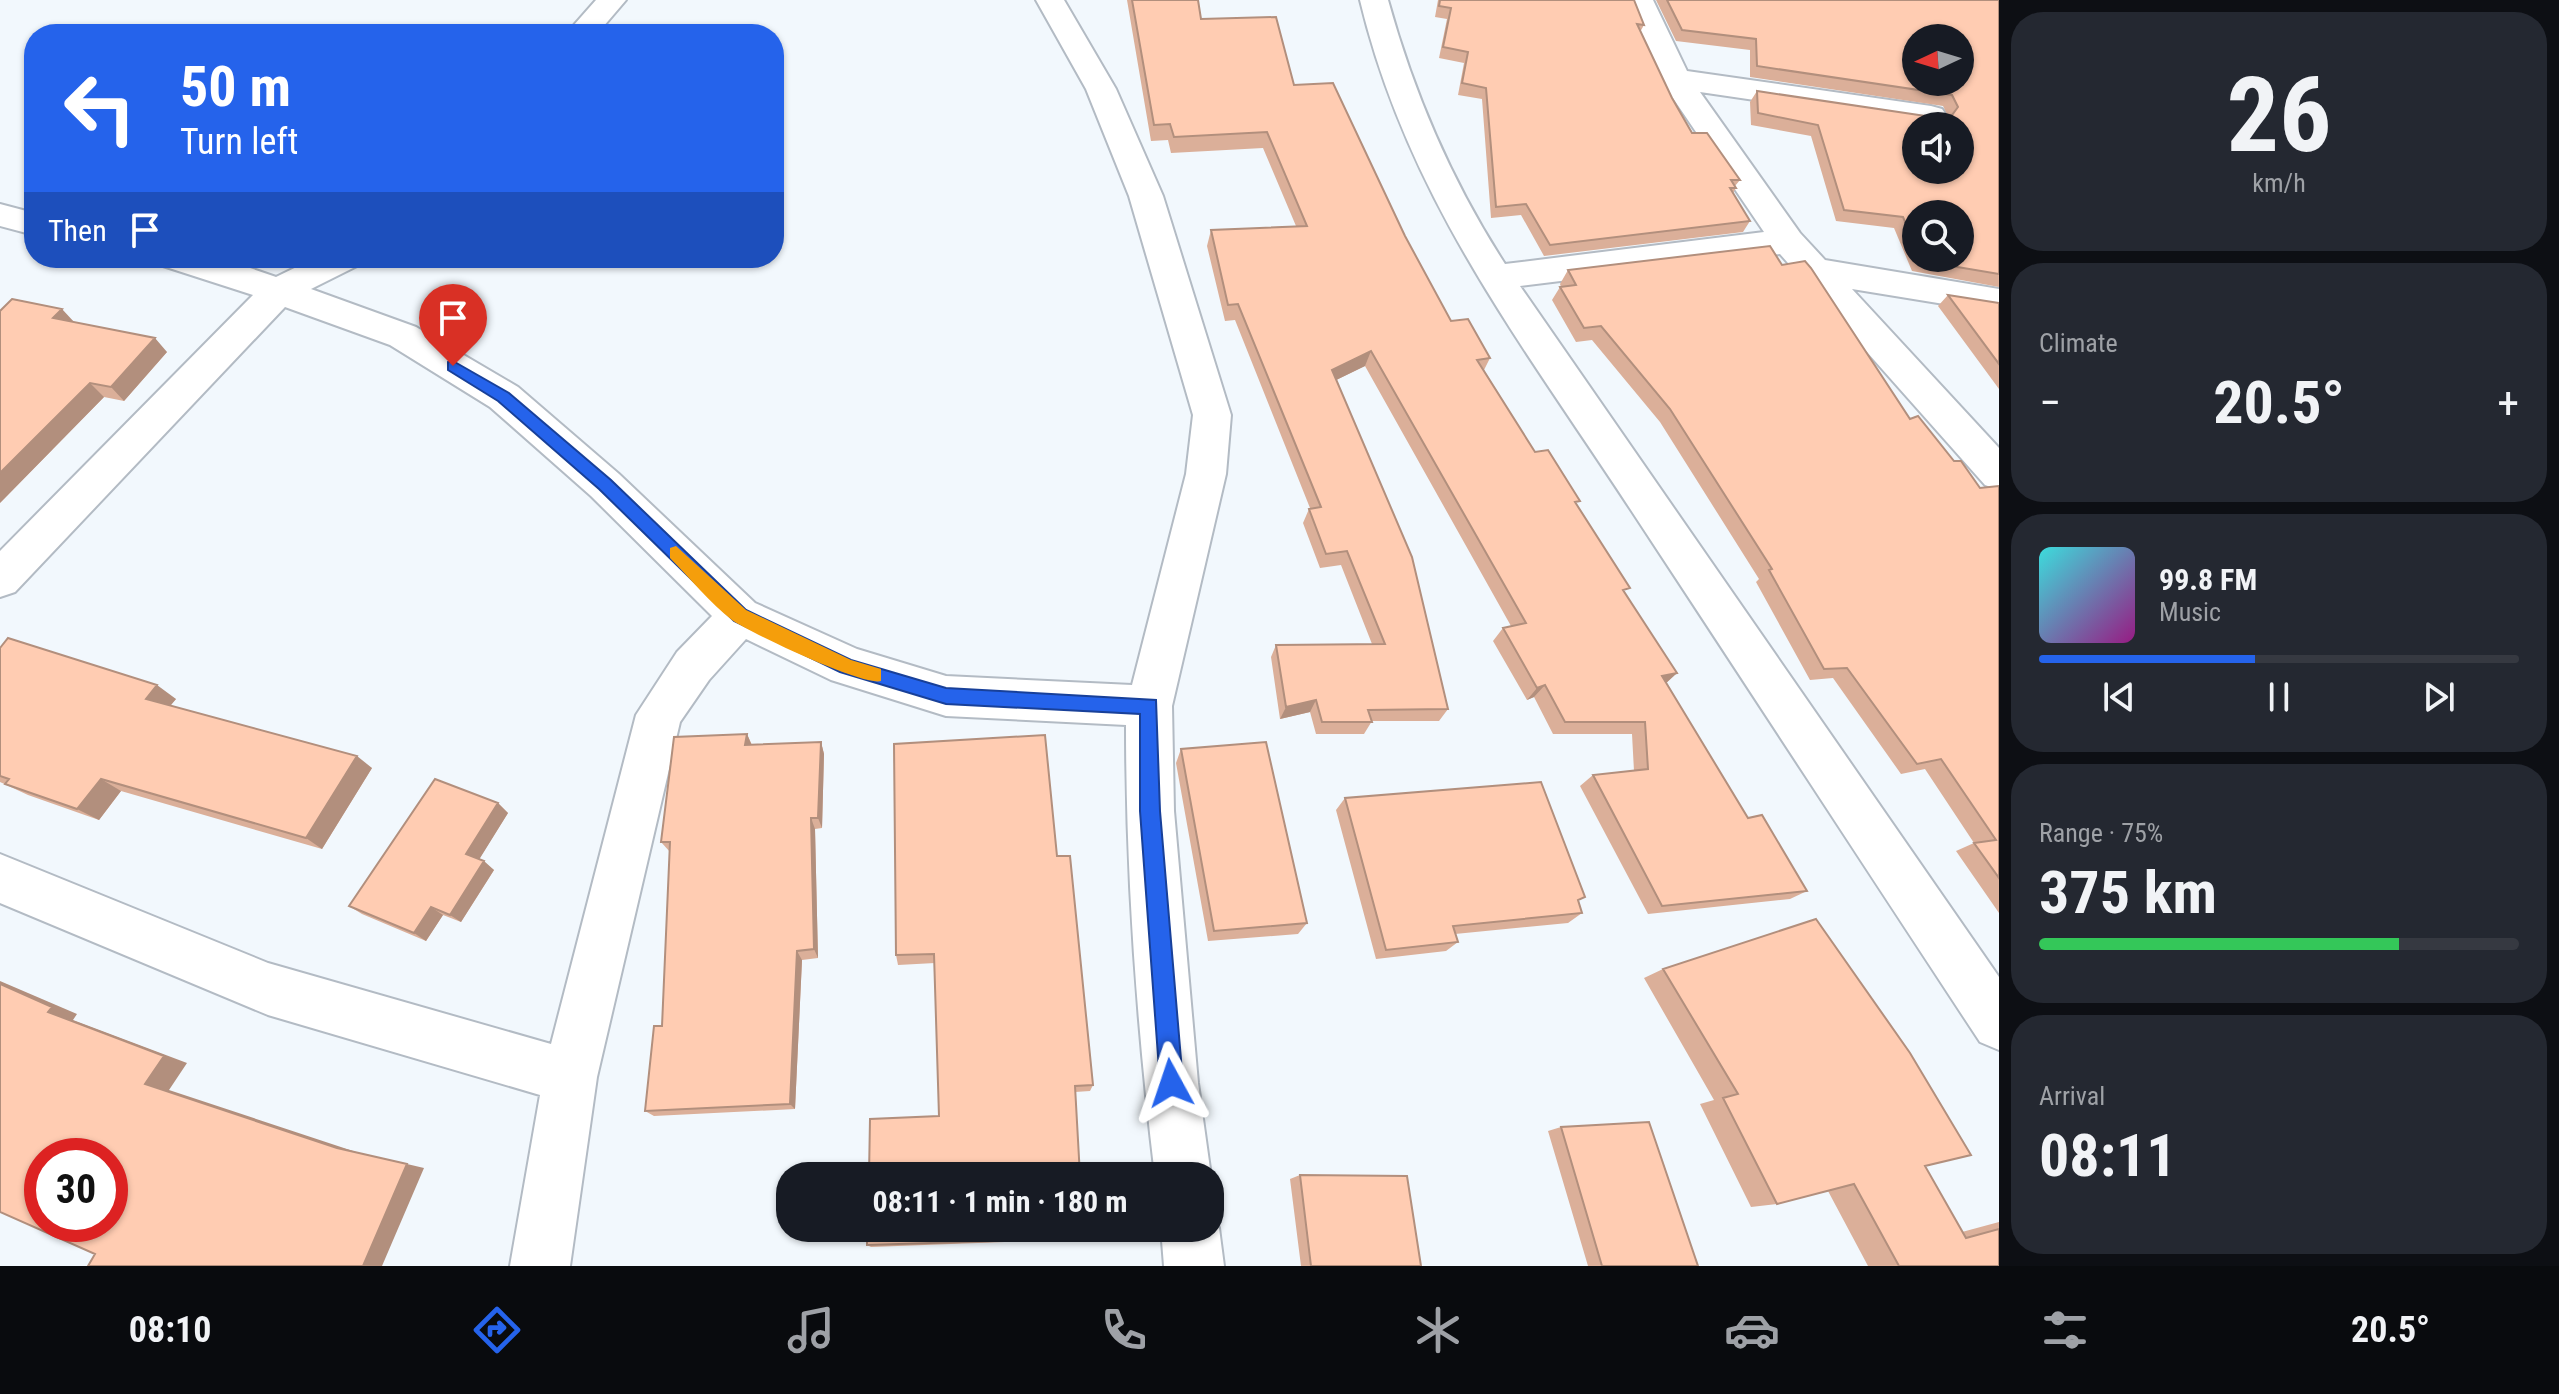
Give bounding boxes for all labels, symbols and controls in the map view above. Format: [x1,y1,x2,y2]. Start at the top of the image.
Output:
north arrow [1902,24,1974,96]
map controls [1902,24,1974,272]
text: 50 m [180,54,291,120]
text: 26 [2226,55,2332,176]
icon: left [48,56,152,160]
button: sound [1902,112,1974,184]
text: Turn left [180,121,298,163]
text: km/h [2252,168,2306,198]
button: search [1902,200,1974,272]
icon: arrive [123,208,167,252]
text: Then [48,213,107,248]
pin [419,284,487,366]
icon: arrive [431,296,475,340]
text: Climate [2039,328,2118,358]
text: 20.5° [2213,367,2345,438]
text: − [2039,377,2061,429]
text: + [2497,377,2519,429]
text: 99.8 FM [2159,562,2257,597]
text: Music [2159,597,2221,627]
icon: previous [2097,675,2141,719]
icon: pause [2257,675,2301,719]
icon: next [2417,675,2461,719]
text: Range · 75% [2039,818,2163,848]
text: 375 km [2039,857,2217,928]
position arrow [1129,1041,1213,1125]
text: Arrival [2039,1081,2105,1111]
text: 08:11 [2039,1120,2177,1191]
speed limit sign: 30 [24,1138,128,1242]
text: 08:11 · 1 min · 180 m [873,1184,1127,1219]
icon: directions [469,1302,525,1358]
icon: music [783,1302,839,1358]
icon: phone [1096,1302,1152,1358]
icon: climate [1410,1302,1466,1358]
icon: car [1724,1302,1780,1358]
icon: filters [2037,1302,2093,1358]
text: 08:10 [129,1309,211,1351]
text: 20.5° [2351,1309,2430,1351]

